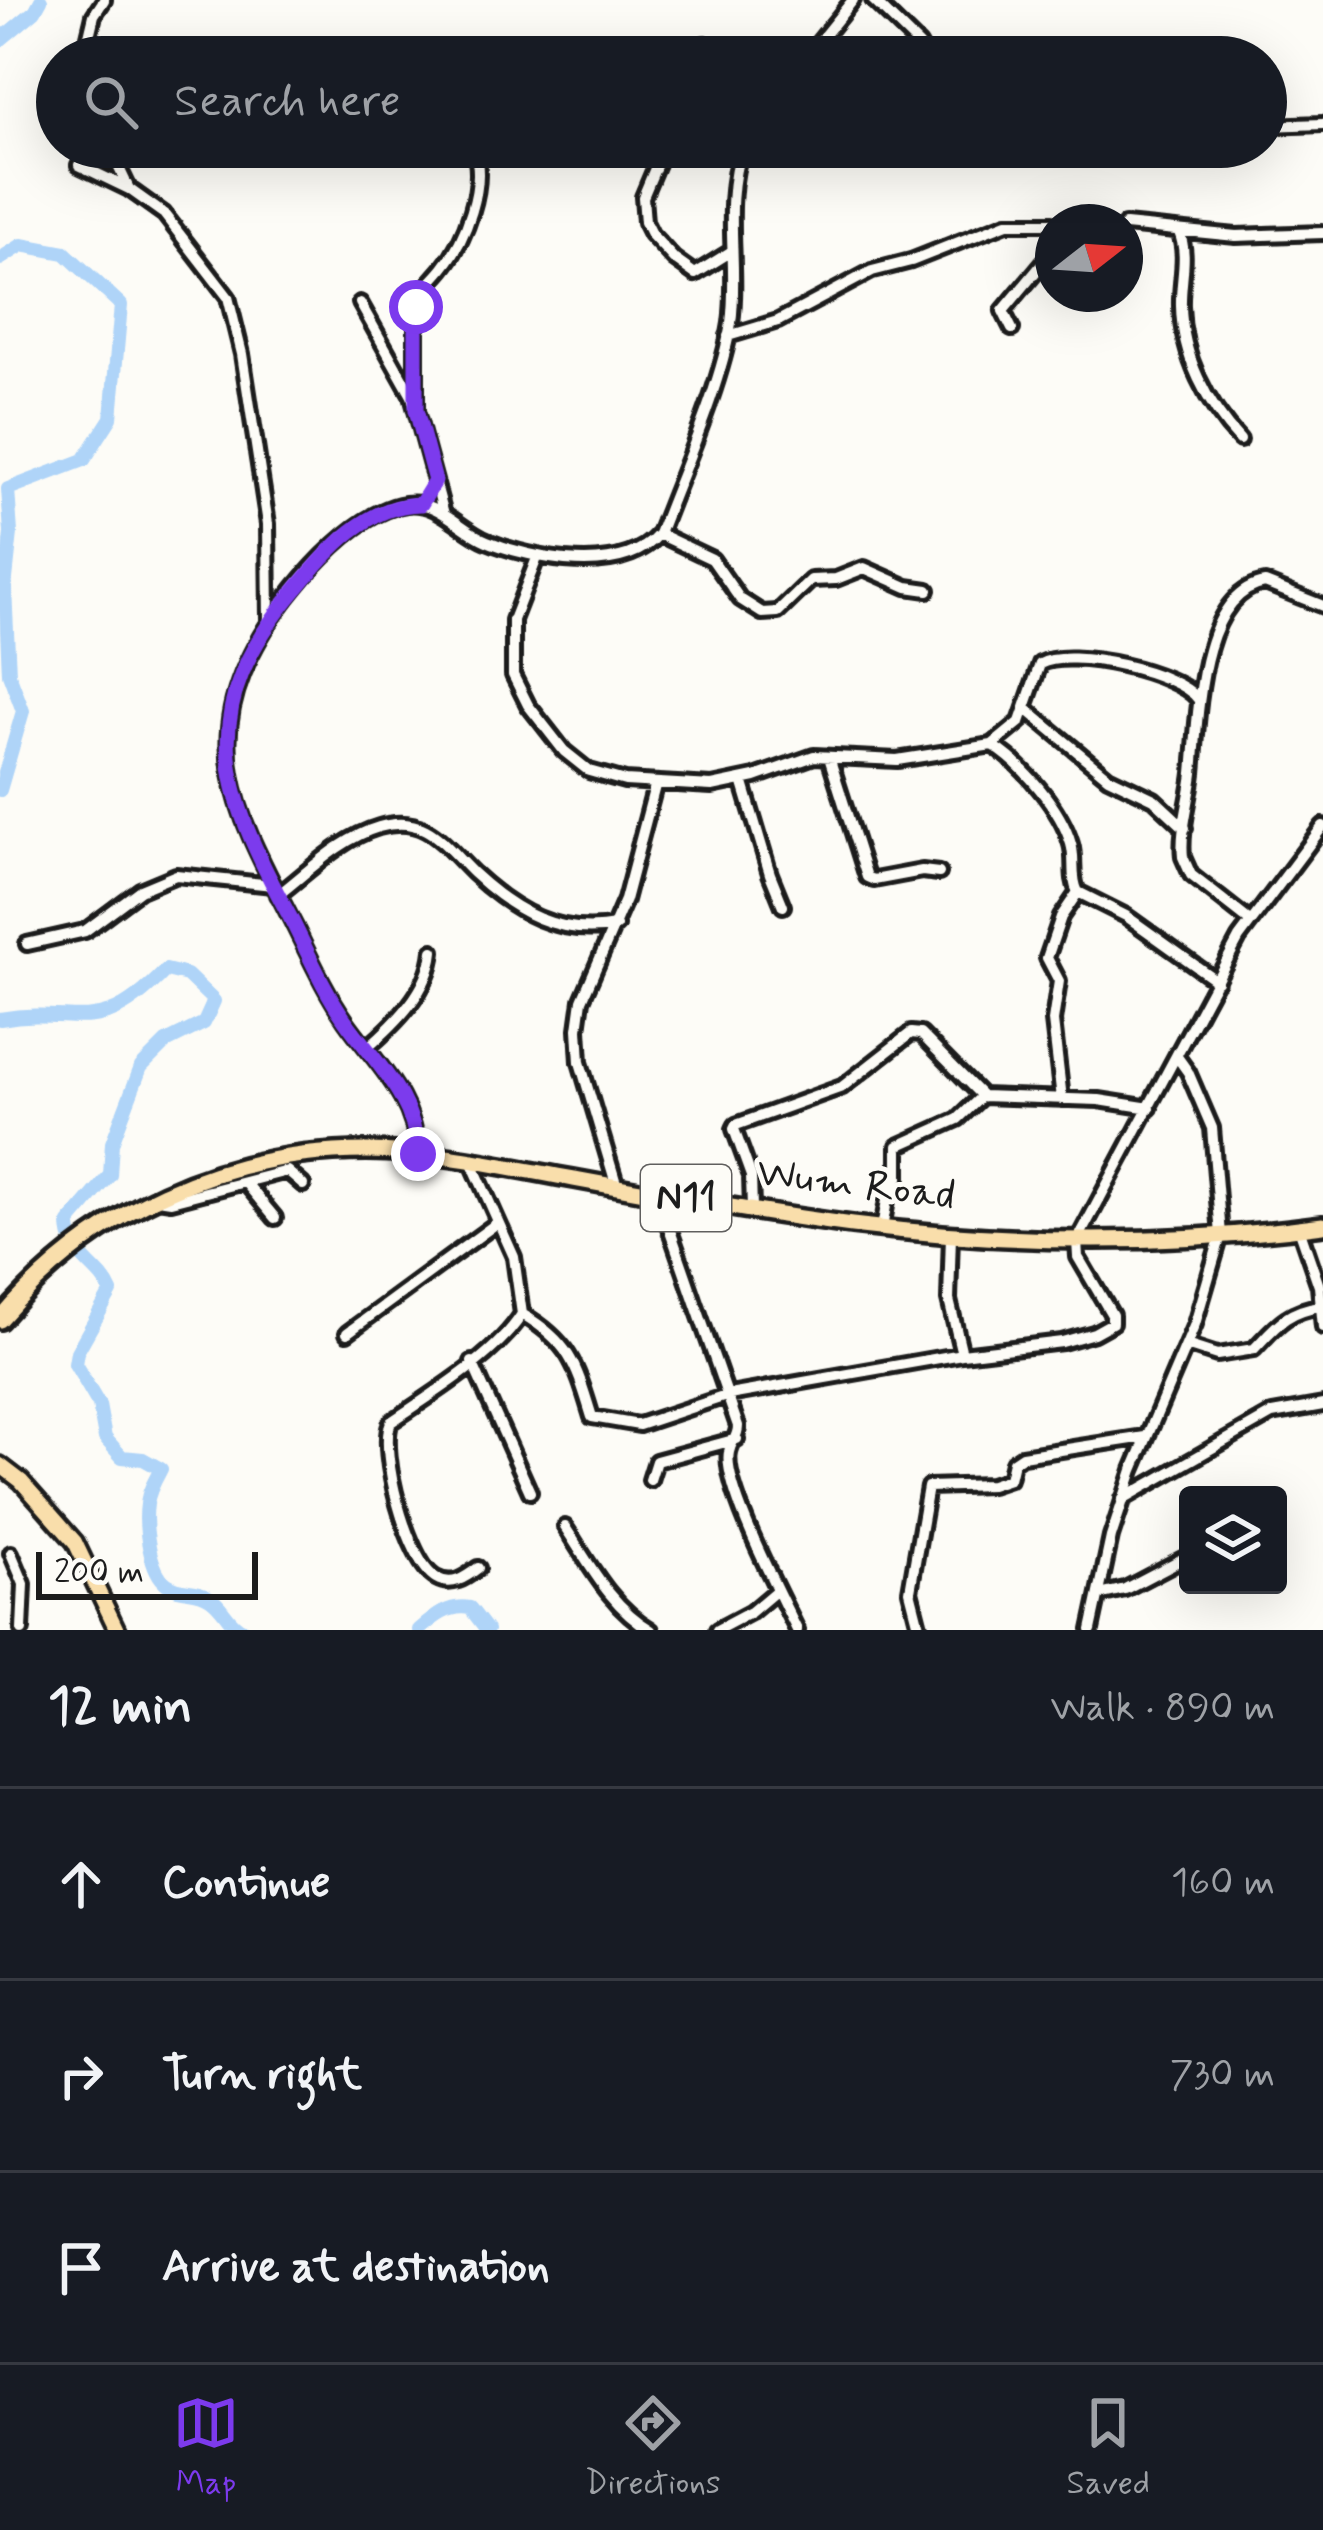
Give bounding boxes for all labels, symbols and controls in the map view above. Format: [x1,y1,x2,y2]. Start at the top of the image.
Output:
search box [36,36,1287,168]
icon: search [78,69,144,135]
text: Search here [174,73,401,132]
north arrow [1035,204,1143,312]
route start [389,280,443,334]
route end [391,1127,445,1181]
street label: Wum Road [754,1146,958,1224]
road number: N11 [641,1165,731,1231]
map controls [1179,1486,1287,1594]
button: layers [1179,1486,1287,1594]
scale bar [36,1546,258,1599]
text: 200 m [54,1551,144,1595]
text: 12 min [48,1675,192,1741]
text: Walk · 890 m [1050,1683,1275,1734]
icon: ahead [48,1851,114,1917]
text: Continue [162,1854,330,1913]
text: 160 m [1171,1858,1275,1909]
icon: right [48,2043,114,2109]
text: Turn right [162,2046,362,2105]
text: 730 m [1170,2050,1275,2101]
icon: arrive [48,2235,114,2301]
text: Arrive at destination [162,2238,550,2297]
tab: Map [173,2390,239,2506]
tab: Directions [585,2390,721,2506]
tab: Saved [1067,2390,1150,2506]

